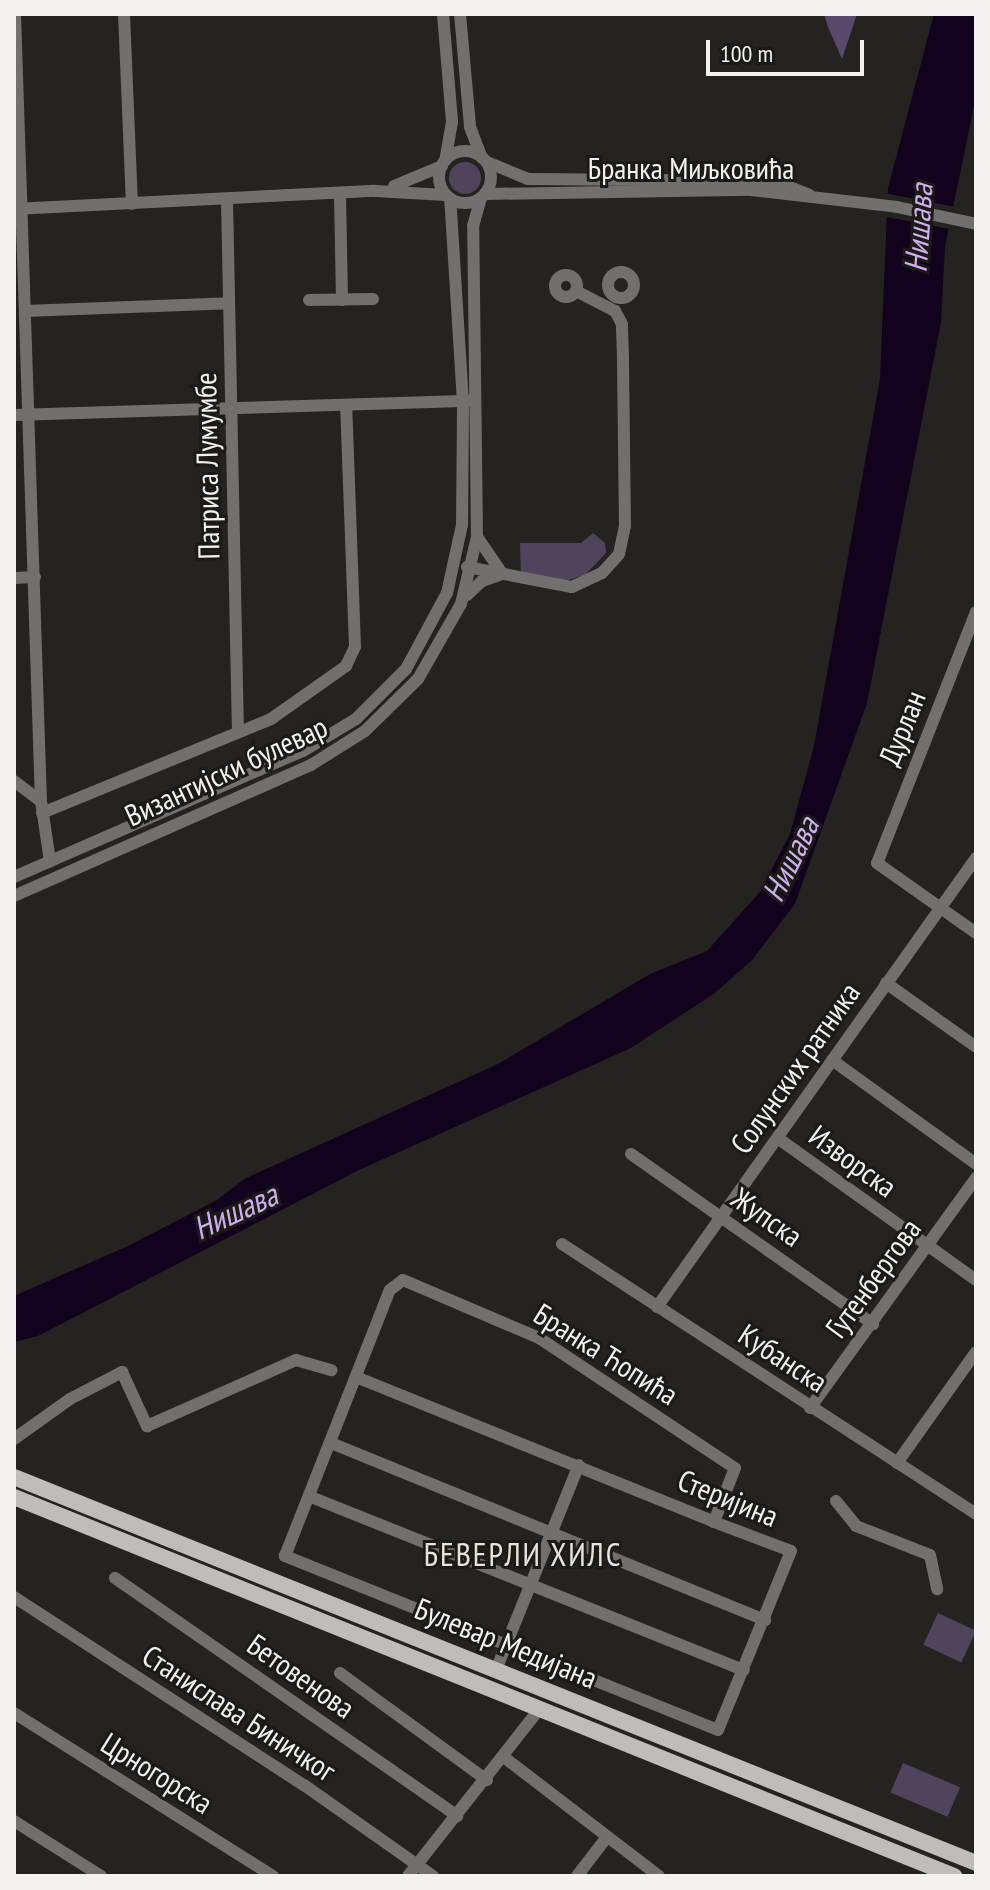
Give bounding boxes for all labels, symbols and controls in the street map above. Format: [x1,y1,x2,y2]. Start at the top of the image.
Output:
scale bar [710,24,868,74]
text: 100 m [720,38,773,69]
street label: Бранка Миљковића [588,150,794,186]
water label: Нишава [896,182,940,274]
street label: Патриса Лумумбе [187,372,227,560]
street label: Дурлан [871,685,933,771]
street label: Византијски булевар [119,708,333,834]
water label: Нишава [753,811,827,907]
street label: Солунских ратника [723,975,867,1161]
street label: Изворска [802,1117,904,1205]
water label: Нишава [187,1175,283,1247]
street label: Жупска [725,1180,809,1254]
street label: Гутенбергова [818,1212,928,1344]
street label: Бранка Ћопића [527,1295,685,1413]
street label: Кубанска [732,1316,834,1400]
street label: Стеријина [673,1462,783,1534]
district label: БЕВЕРЛИ ХИЛС [423,1535,623,1573]
street label: Булевар Медијана [410,1590,602,1696]
street label: Бетовенова [241,1626,361,1726]
street label: Станислава Биничког [136,1637,342,1789]
street label: Црногорска [95,1725,219,1821]

